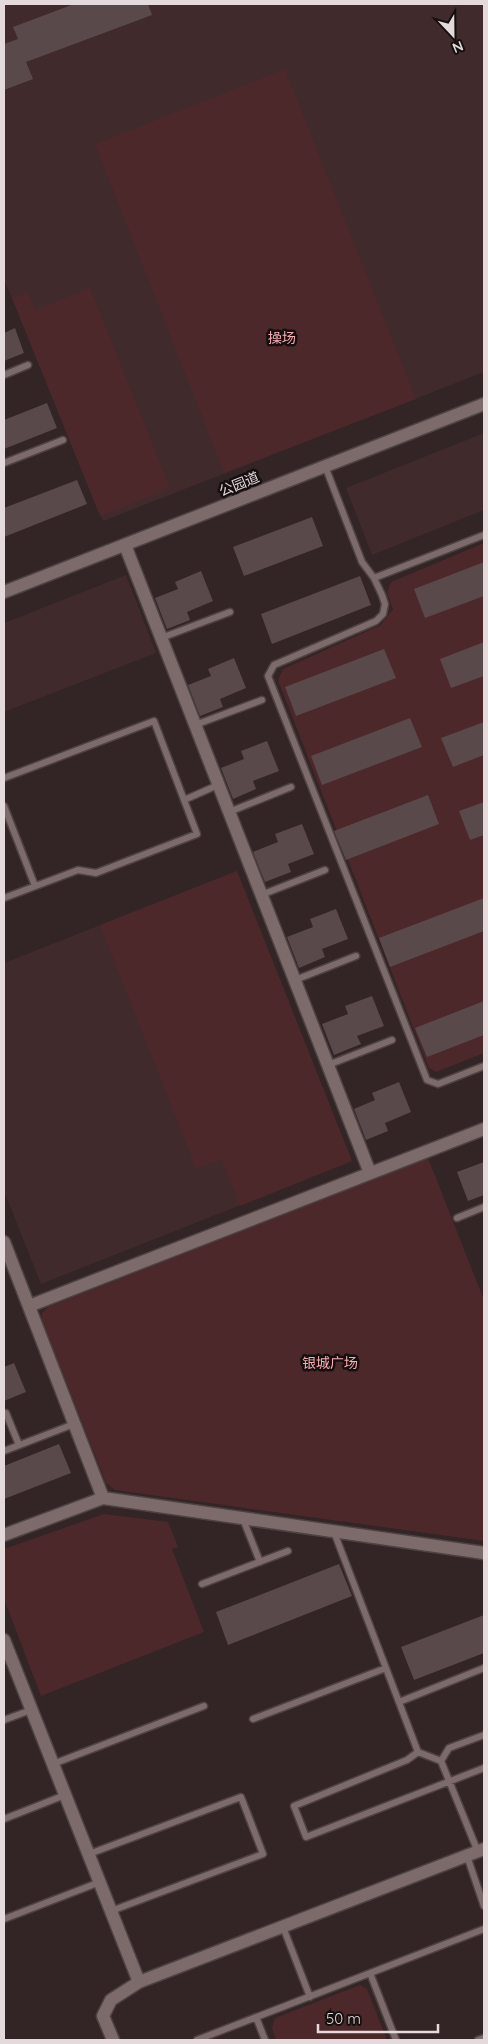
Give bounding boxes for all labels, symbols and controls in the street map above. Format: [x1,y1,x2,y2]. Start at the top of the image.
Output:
north arrow [428,10,478,60]
text: N [450,37,466,57]
park label: 操场 [268,329,296,347]
street label: 公园道 [216,468,262,500]
park label: 银城广场 [302,1354,358,1372]
scale bar [318,2002,438,2034]
text: 50 m [326,2009,361,2028]

